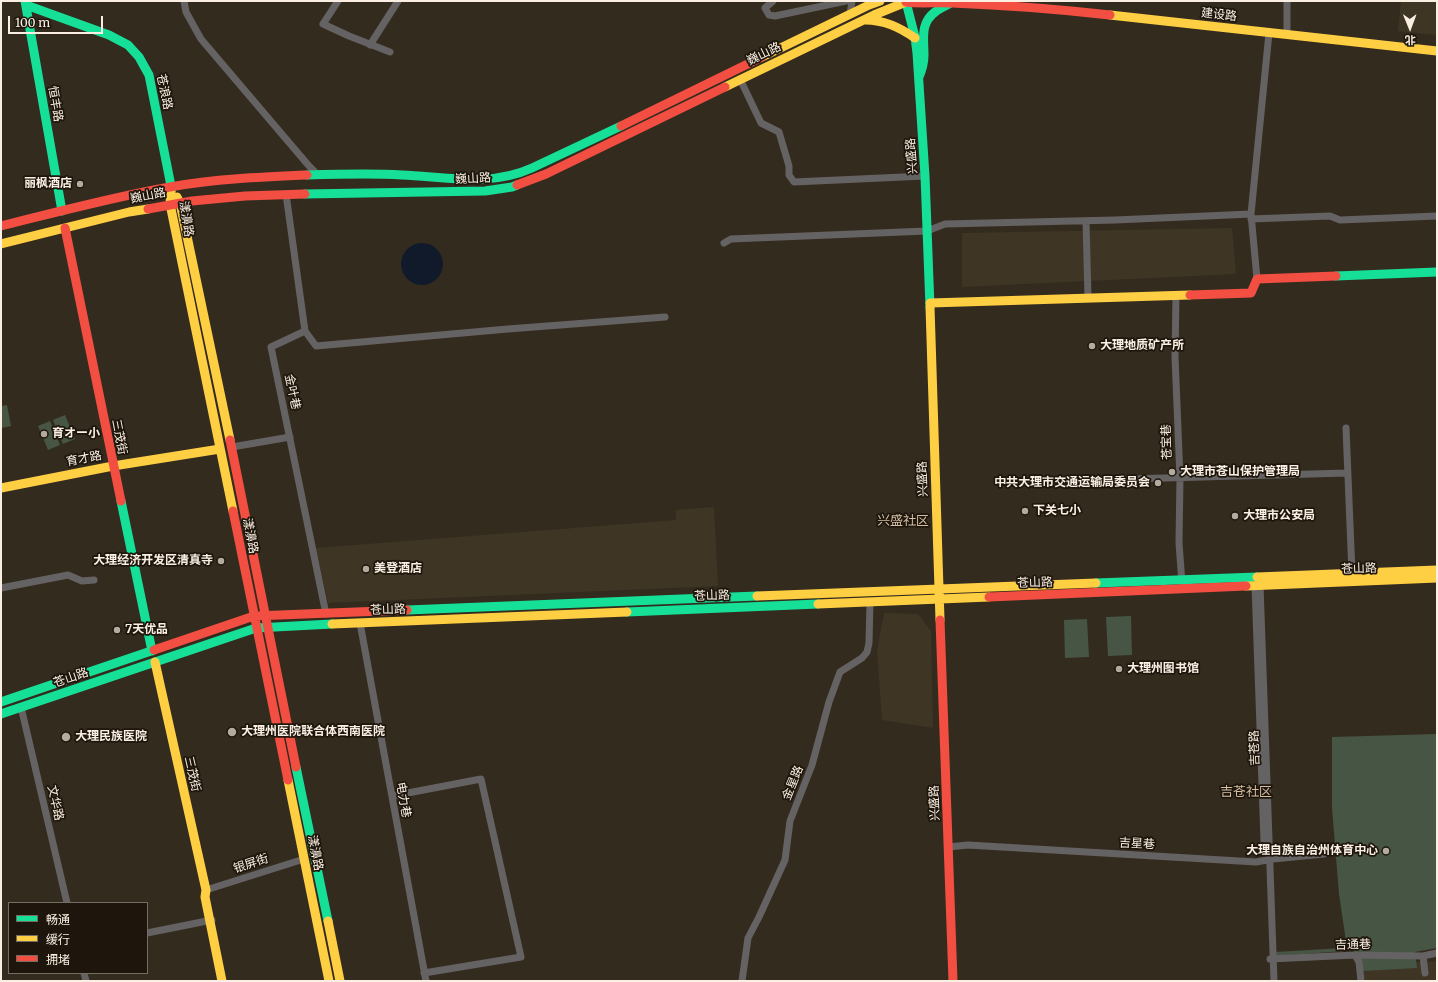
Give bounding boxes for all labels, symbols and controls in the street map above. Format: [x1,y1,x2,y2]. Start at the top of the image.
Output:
street label: 建设路 [1200,6,1238,24]
scale bar [10,8,105,34]
north arrow [1390,8,1430,48]
text: 100 m [15,15,50,30]
text: 北 [1405,33,1416,47]
street label: 巍山路 [745,40,783,68]
street label: 苍浪路 [153,73,175,111]
street label: 恒丰路 [45,85,65,123]
street label: 兴盛路 [904,138,920,174]
street label: 巍山路 [455,171,491,187]
place label: 丽枫酒店 [24,177,72,191]
marker: 丽枫酒店 [75,179,85,189]
street label: 巍山路 [129,185,167,207]
street label: 漾濞路 [176,200,196,238]
place label: 大理地质矿产所 [1100,339,1184,353]
marker: 大理地质矿产所 [1087,341,1097,351]
street label: 金叶巷 [281,373,303,411]
street label: 三茂街 [108,418,130,456]
street label: 苍宝巷 [1159,424,1175,460]
place label: 育オー小 [52,427,100,441]
marker: 育オー小 [39,429,49,439]
street label: 育才路 [65,448,103,470]
street label: 兴盛路 [915,461,931,497]
place label: 大理市苍山保护管理局 [1180,465,1300,479]
marker: 大理市苍山保护管理局 [1167,467,1177,477]
place label: 中共大理市交通运输局委员会 [994,476,1150,490]
marker: 中共大理市交通运输局委员会 [1153,478,1163,488]
place label: 下关七小 [1033,504,1081,518]
marker: 下关七小 [1020,506,1030,516]
place label: 大理市公安局 [1243,509,1315,523]
marker: 大理市公安局 [1230,511,1240,521]
district label: 兴盛社区 [877,513,929,529]
street label: 漾濞路 [239,517,261,555]
place label: 大理经济开发区清真寺 [93,554,213,568]
marker: 大理经济开发区清真寺 [216,556,226,566]
street label: 苍山路 [1341,561,1377,577]
place label: 美登酒店 [374,562,422,576]
marker: 美登酒店 [361,564,371,574]
street label: 苍山路 [1017,575,1053,591]
street label: 苍山路 [694,588,730,604]
street label: 苍山路 [370,602,406,618]
place label: 7天优品 [125,623,168,637]
marker: 7天优品 [112,625,122,635]
place label: 大理州图书馆 [1127,662,1199,676]
marker: 大理州图书馆 [1114,664,1124,674]
street label: 苍山路 [52,665,90,691]
place label: 大理州医院联合体西南医院 [241,725,385,739]
marker: 大理州医院联合体西南医院 [226,726,238,738]
place label: 大理民族医院 [75,730,147,744]
street label: 吉苍路 [1247,730,1263,766]
marker: 大理民族医院 [60,731,72,743]
street label: 三茂街 [181,755,203,793]
street label: 金星路 [780,764,806,802]
street label: 电力巷 [393,781,413,819]
street label: 文华路 [44,784,66,822]
district label: 吉苍社区 [1220,784,1272,800]
street label: 兴盛路 [927,785,943,821]
street label: 漾濞路 [304,834,326,872]
street label: 吉星巷 [1119,836,1155,852]
place label: 大理自族自治州体育中心 [1246,844,1378,858]
marker: 大理自族自治州体育中心 [1381,846,1391,856]
street label: 银屏街 [232,852,270,876]
legend [8,902,148,974]
text: 畅通 [46,912,70,927]
text: 缓行 [46,932,70,947]
street label: 吉通巷 [1335,937,1371,953]
text: 拥堵 [46,952,70,967]

